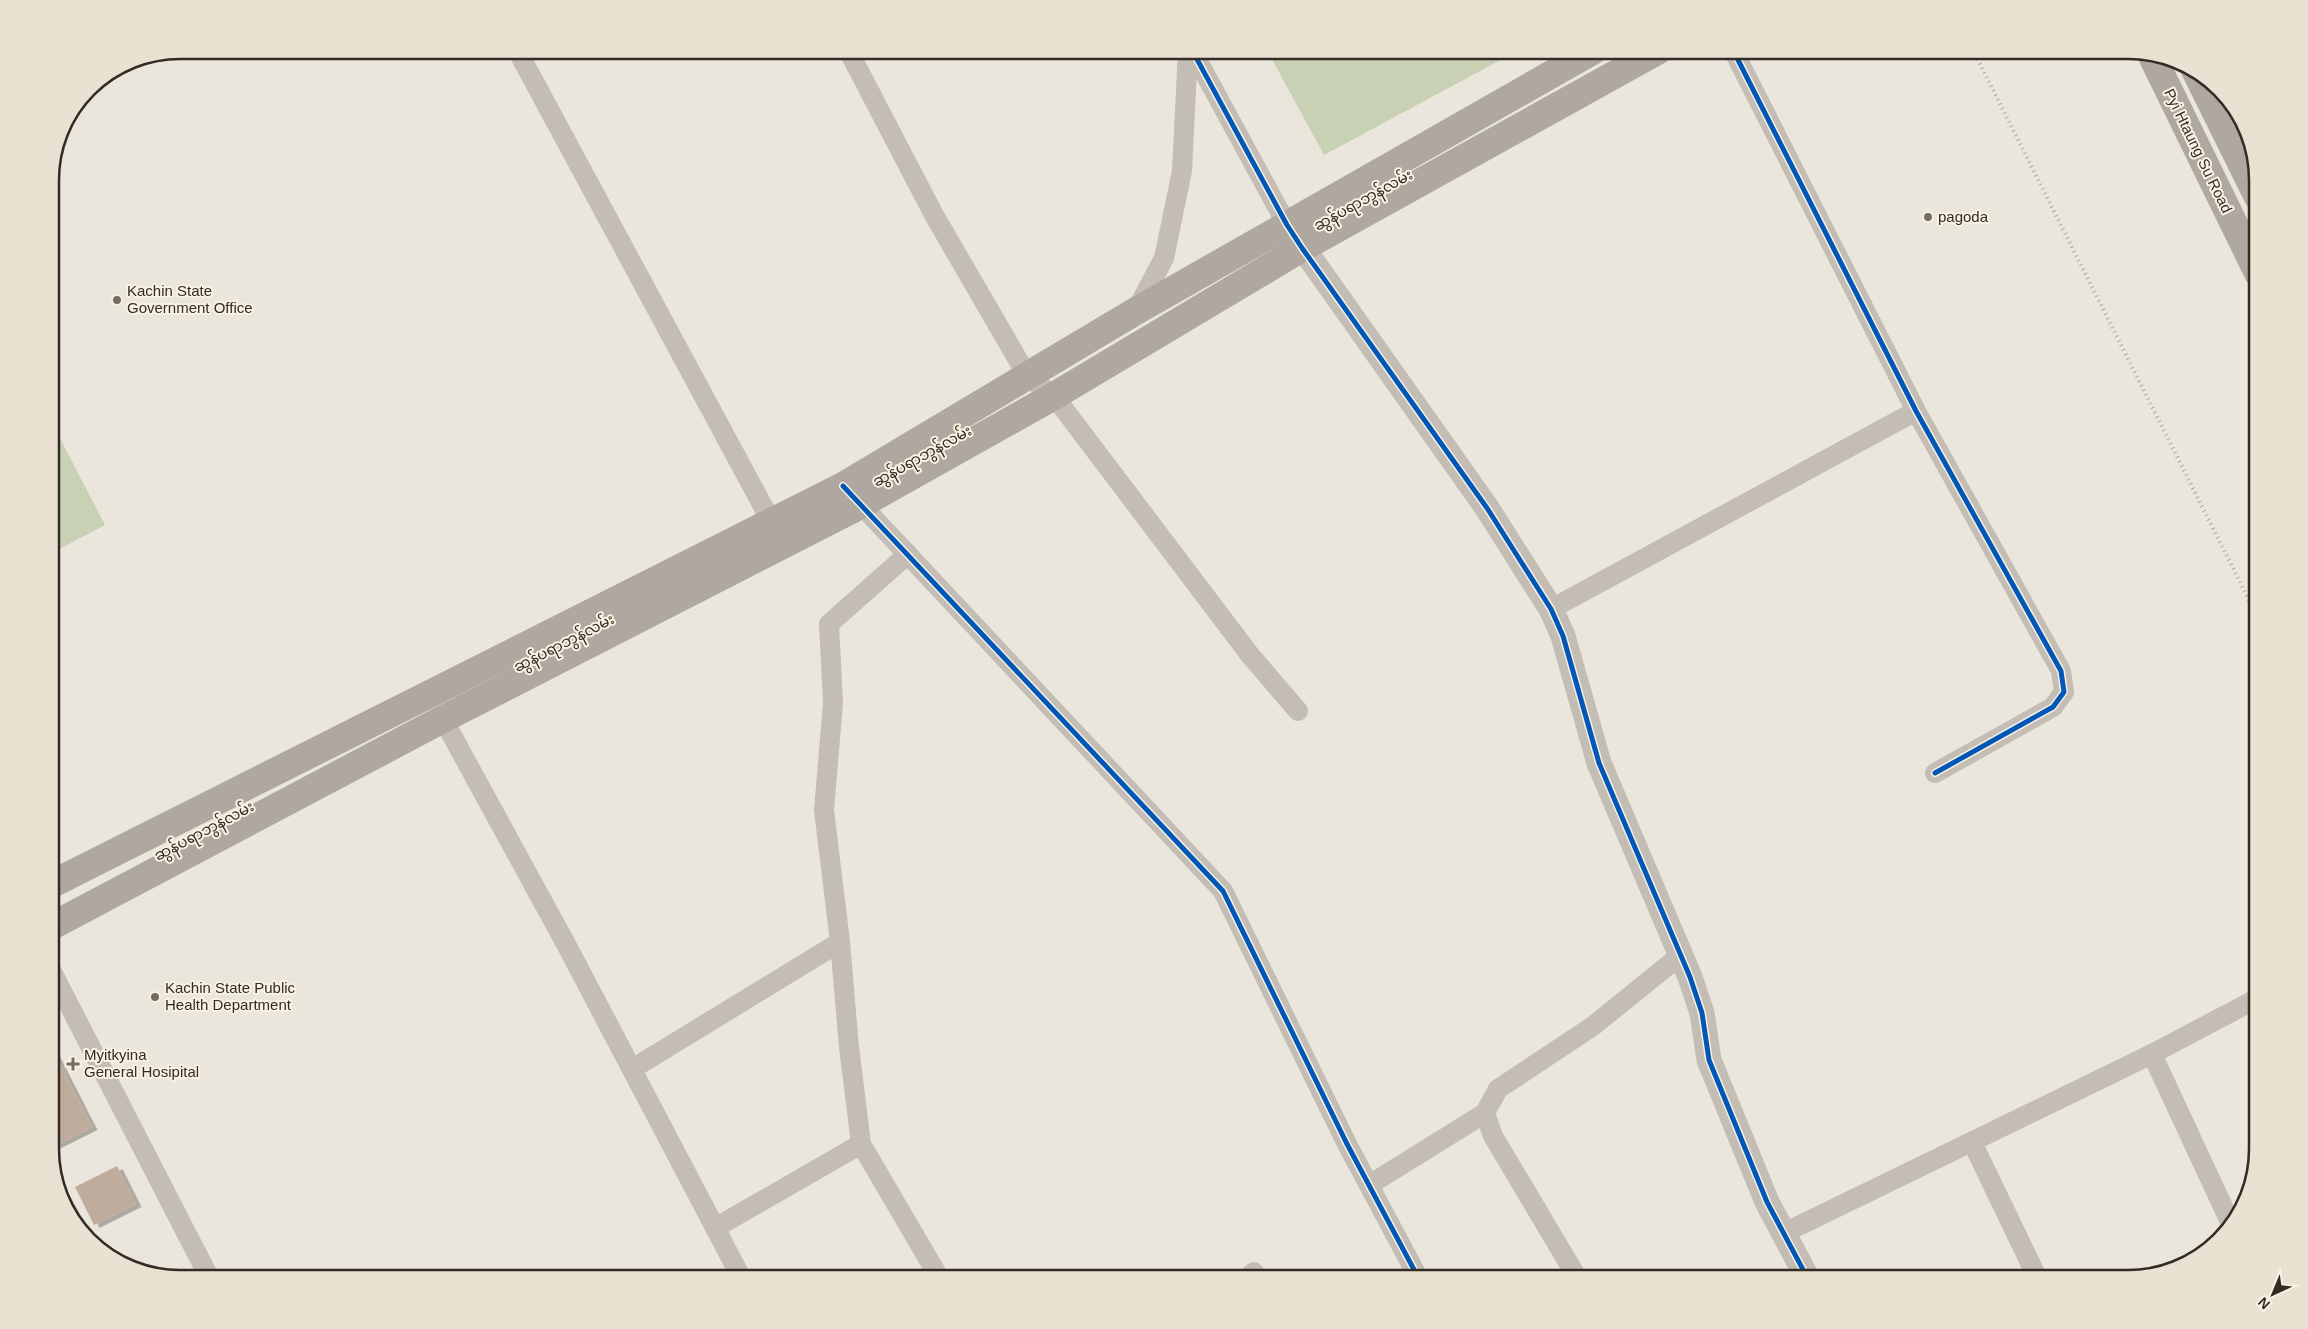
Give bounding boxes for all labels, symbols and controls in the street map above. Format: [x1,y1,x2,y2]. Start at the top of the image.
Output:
street label: Pyi Htaung Su Road [2161,86,2236,216]
street label: ဆွန်ပရာဘွန်လမ်း [1310,164,1417,237]
place label: pagoda [1938,208,1989,225]
marker: pagoda [1922,211,1934,223]
place label: Kachin State Government Office [127,282,253,316]
marker: Kachin State Government Office [111,294,123,306]
street label: ဆွန်ပရာဘွန်လမ်း [869,420,976,493]
street label: ဆွန်ပရာဘွန်လမ်း [510,609,619,679]
street label: ဆွန်ပရာဘွန်လမ်း [151,796,258,868]
place label: Kachin State Public Health Department [165,979,296,1013]
marker: Kachin State Public Health Department [149,991,161,1003]
place label: Myitkyina General Hosipital [84,1046,199,1080]
marker: Myitkyina General Hosipital [66,1057,80,1071]
north arrow [2248,1269,2298,1319]
text: N [2255,1294,2273,1313]

